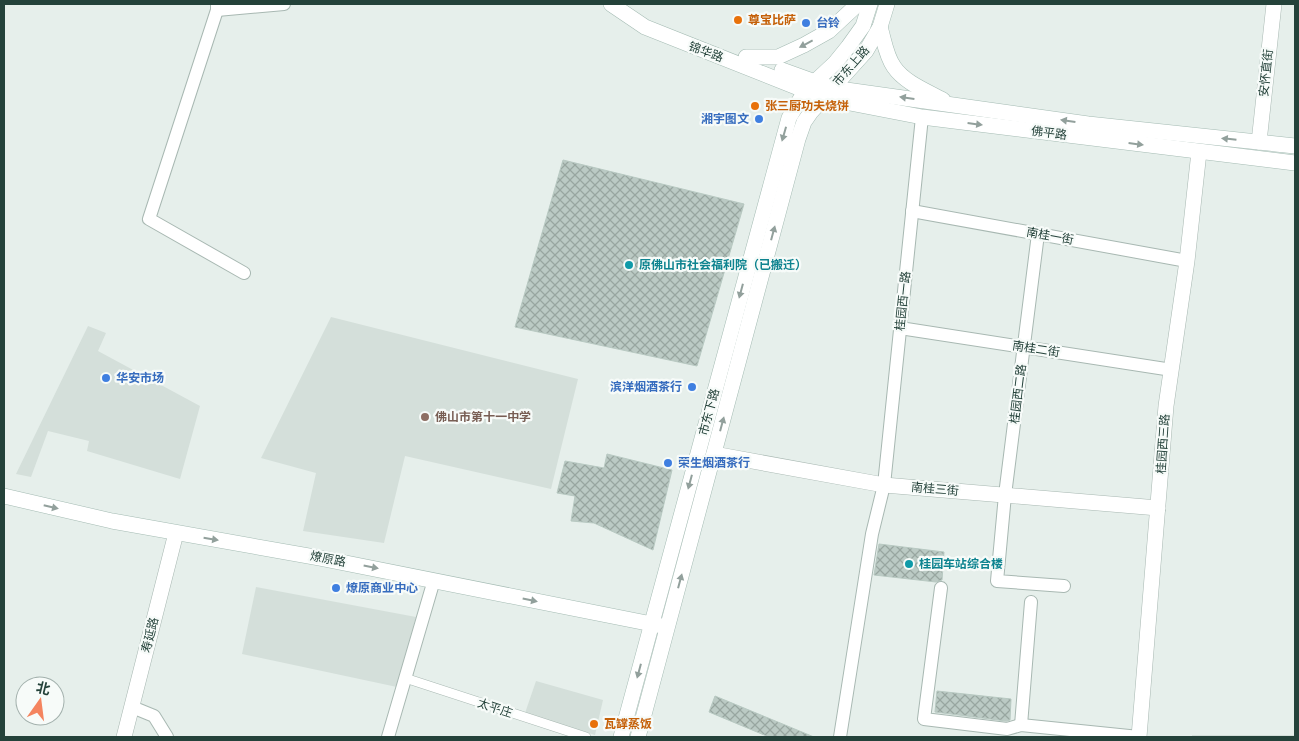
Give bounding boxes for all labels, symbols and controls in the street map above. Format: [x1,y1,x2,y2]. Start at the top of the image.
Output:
place label: 尊宝比萨 [748,12,796,28]
marker: 尊宝比萨 [732,14,744,26]
place label: 台铃 [816,15,840,31]
marker: 台铃 [800,17,812,29]
street label: 锦华路 [686,38,726,66]
one-way arrow [798,40,813,48]
street label: 市东上路 [829,43,873,89]
street label: 安怀直街 [1256,48,1276,98]
one-way arrow [899,94,915,102]
place label: 张三厨功夫烧饼 [765,98,849,114]
marker: 张三厨功夫烧饼 [749,100,761,112]
place label: 湘宇图文 [701,111,749,127]
marker: 湘宇图文 [753,113,765,125]
one-way arrow [1060,117,1076,125]
one-way arrow [968,120,984,128]
street label: 佛平路 [1030,123,1068,143]
one-way arrow [780,127,788,142]
one-way arrow [1221,135,1237,143]
one-way arrow [1129,141,1145,149]
street label: 南桂一街 [1025,224,1075,248]
one-way arrow [769,225,777,240]
place label: 原佛山市社会福利院（已搬迁） [639,257,807,273]
marker: 原佛山市社会福利院（已搬迁） [623,259,635,271]
street label: 桂园西一路 [892,270,914,332]
one-way arrow [737,284,745,299]
street label: 南桂二街 [1011,337,1061,361]
street label: 桂园西二路 [1006,363,1030,425]
place label: 华安市场 [116,370,164,386]
marker: 华安市场 [100,372,112,384]
place label: 滨洋烟酒茶行 [610,379,682,395]
marker: 滨洋烟酒茶行 [686,381,698,393]
street label: 市东下路 [695,387,723,437]
place label: 佛山市第十一中学 [435,409,531,425]
marker: 佛山市第十一中学 [419,411,431,423]
street label: 桂园西三路 [1153,414,1173,474]
one-way arrow [718,416,726,431]
place label: 荣生烟酒茶行 [678,455,750,471]
marker: 荣生烟酒茶行 [662,457,674,469]
one-way arrow [686,474,694,489]
street label: 南桂三街 [910,479,960,499]
one-way arrow [44,503,59,511]
one-way arrow [203,535,219,543]
street label: 燎原路 [309,548,347,570]
place label: 桂园车站综合楼 [919,556,1003,572]
marker: 桂园车站综合楼 [903,558,915,570]
one-way arrow [363,564,379,572]
one-way arrow [676,573,684,588]
place label: 燎原商业中心 [346,580,418,596]
marker: 燎原商业中心 [330,582,342,594]
one-way arrow [522,596,538,604]
street label: 寿延路 [138,616,162,654]
one-way arrow [635,663,643,678]
north arrow [15,676,65,726]
text: 北 [34,678,52,699]
street label: 太平庄 [475,695,515,721]
place label: 瓦罉蒸饭 [604,716,652,732]
marker: 瓦罉蒸饭 [588,718,600,730]

